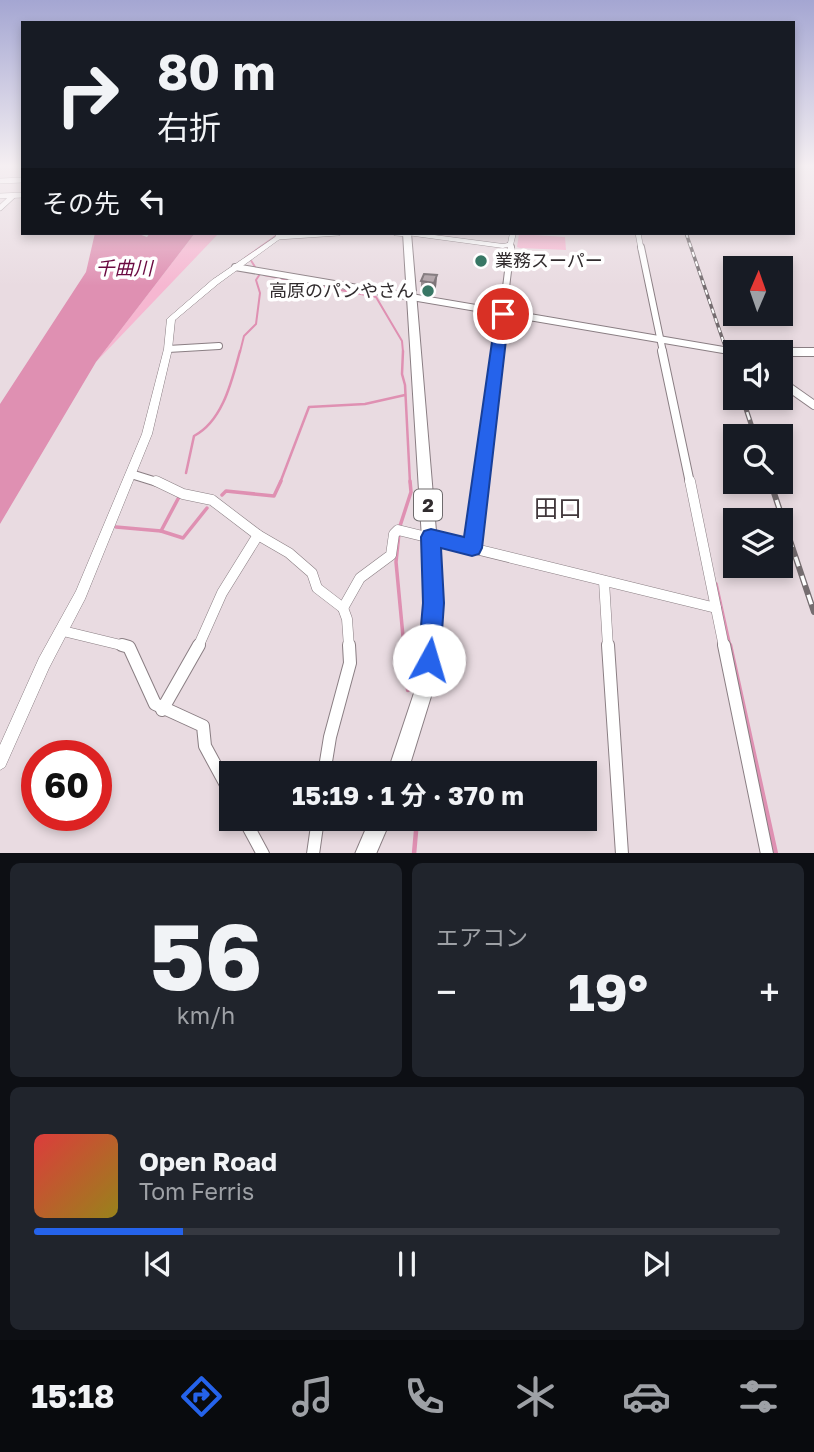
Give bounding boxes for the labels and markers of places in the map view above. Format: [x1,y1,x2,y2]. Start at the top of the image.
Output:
place label: 業務スーパー [495,249,603,271]
marker: 業務スーパー [473,253,489,269]
place label: 高原のパンやさん [269,279,414,301]
marker: 高原のパンやさん [420,283,436,299]
pin [473,284,533,344]

